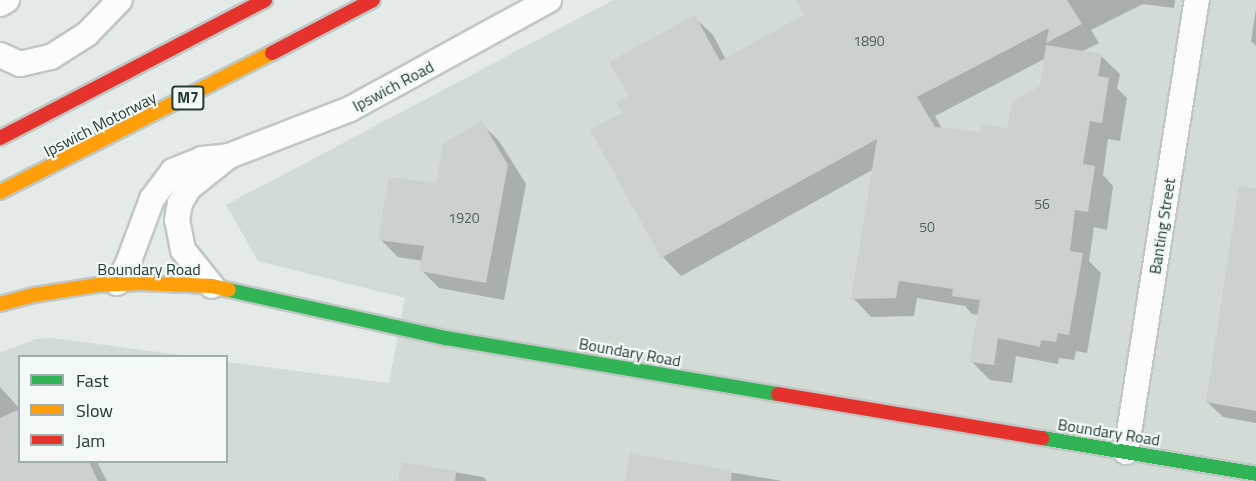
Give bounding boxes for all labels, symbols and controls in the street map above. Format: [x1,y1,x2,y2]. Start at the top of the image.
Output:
house number: 1890 [853,33,885,49]
street label: Ipswich Road [349,57,437,115]
road number: M7 [170,86,206,110]
street label: Ipswich Motorway [41,87,159,161]
street label: Banting Street [1145,177,1179,275]
house number: 56 [1034,196,1050,212]
house number: 1920 [448,210,480,226]
house number: 50 [919,219,935,235]
street label: Boundary Road [97,259,201,279]
street label: Boundary Road [577,334,683,370]
legend [18,355,228,463]
text: Fast [76,367,109,394]
text: Slow [76,397,113,424]
street label: Boundary Road [1056,414,1162,450]
text: Jam [76,427,105,454]

